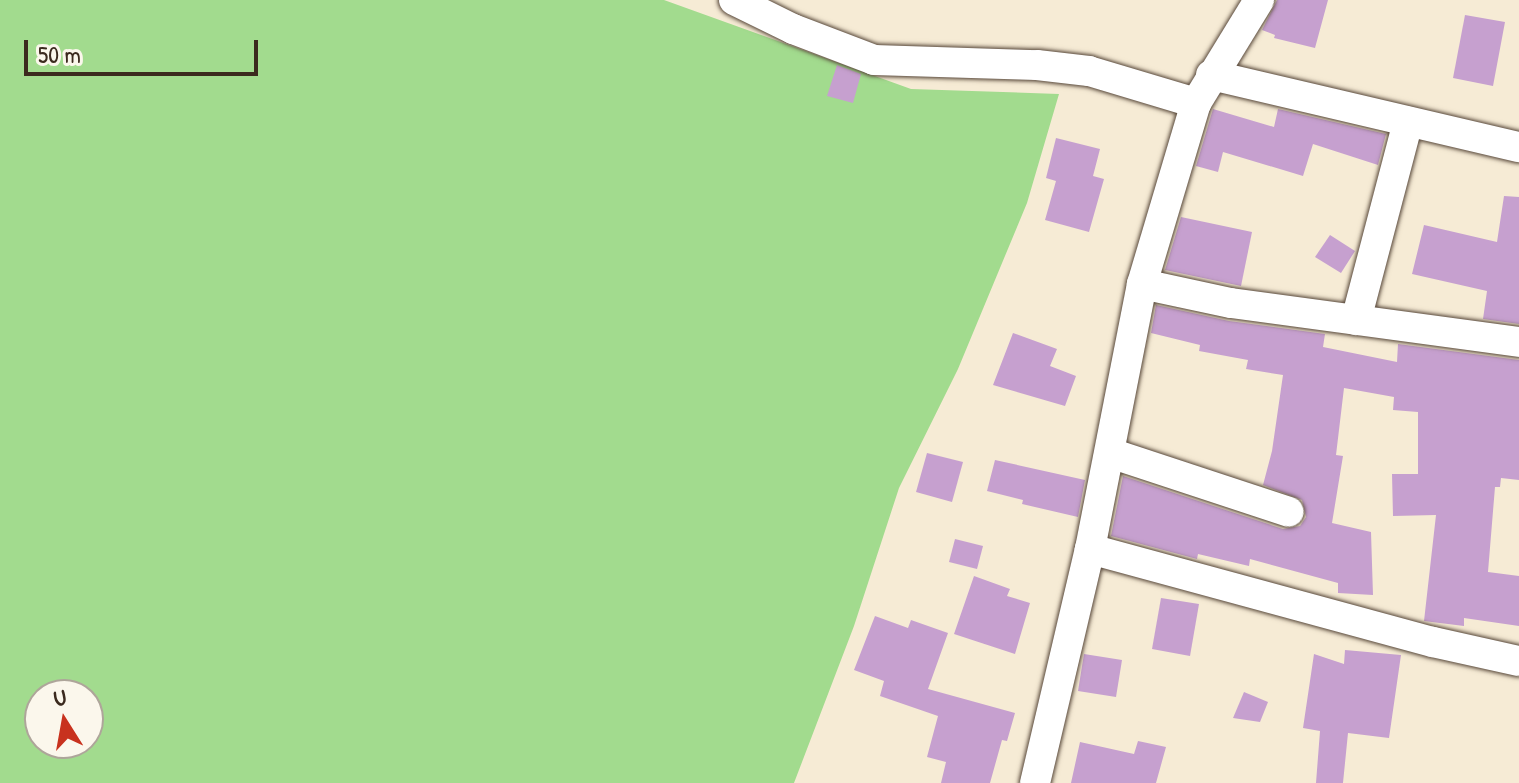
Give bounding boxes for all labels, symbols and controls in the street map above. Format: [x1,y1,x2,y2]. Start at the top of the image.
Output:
scale bar [28,24,262,74]
text: 50 m [38,38,81,70]
north arrow [24,679,104,759]
text: U [51,682,69,713]

